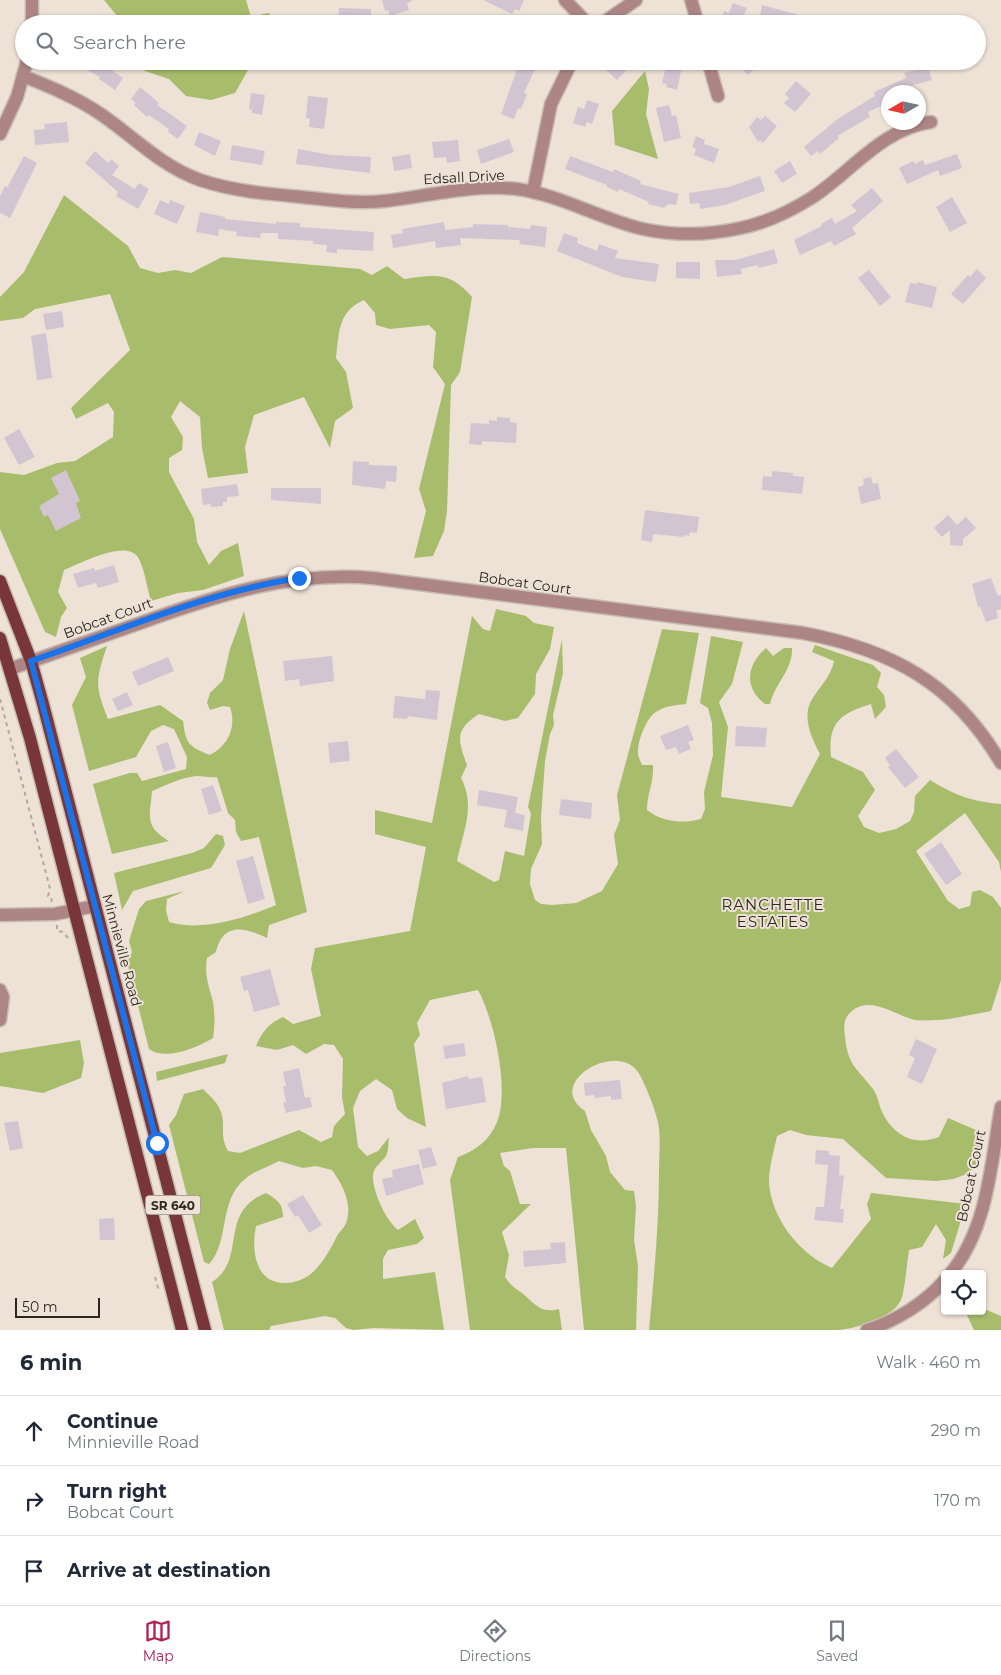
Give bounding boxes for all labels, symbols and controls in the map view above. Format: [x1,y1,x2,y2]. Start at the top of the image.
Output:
search box [15,15,986,70]
icon: search [33,29,61,57]
text: Search here [73,31,186,54]
north arrow [881,85,926,130]
street label: Edsall Drive [423,166,505,188]
route end [288,567,311,590]
street label: Bobcat Court [477,568,573,598]
street label: Bobcat Court [61,593,155,642]
street label: Minnieville Road [98,892,146,1008]
district label: RANCHETTE ESTATES [721,895,825,931]
street label: Bobcat Court [952,1128,990,1224]
route start [146,1132,169,1155]
road number: SR 640 [146,1196,200,1214]
map controls [941,1270,986,1315]
button: locate [941,1270,986,1315]
scale bar [15,1295,100,1318]
text: 50 m [22,1298,58,1316]
text: 6 min [20,1350,82,1375]
text: Walk · 460 m [876,1353,981,1372]
text: Continue [67,1410,158,1433]
icon: ahead [20,1417,48,1445]
text: 290 m [930,1421,981,1440]
text: Minnieville Road [67,1433,199,1452]
text: Turn right [67,1480,167,1503]
icon: right [20,1487,48,1515]
text: 170 m [934,1491,981,1510]
text: Bobcat Court [67,1503,174,1522]
icon: arrive [20,1557,48,1585]
text: Arrive at destination [67,1559,271,1582]
tab: Map [143,1617,174,1665]
tab: Directions [459,1617,531,1665]
tab: Saved [816,1617,858,1665]

